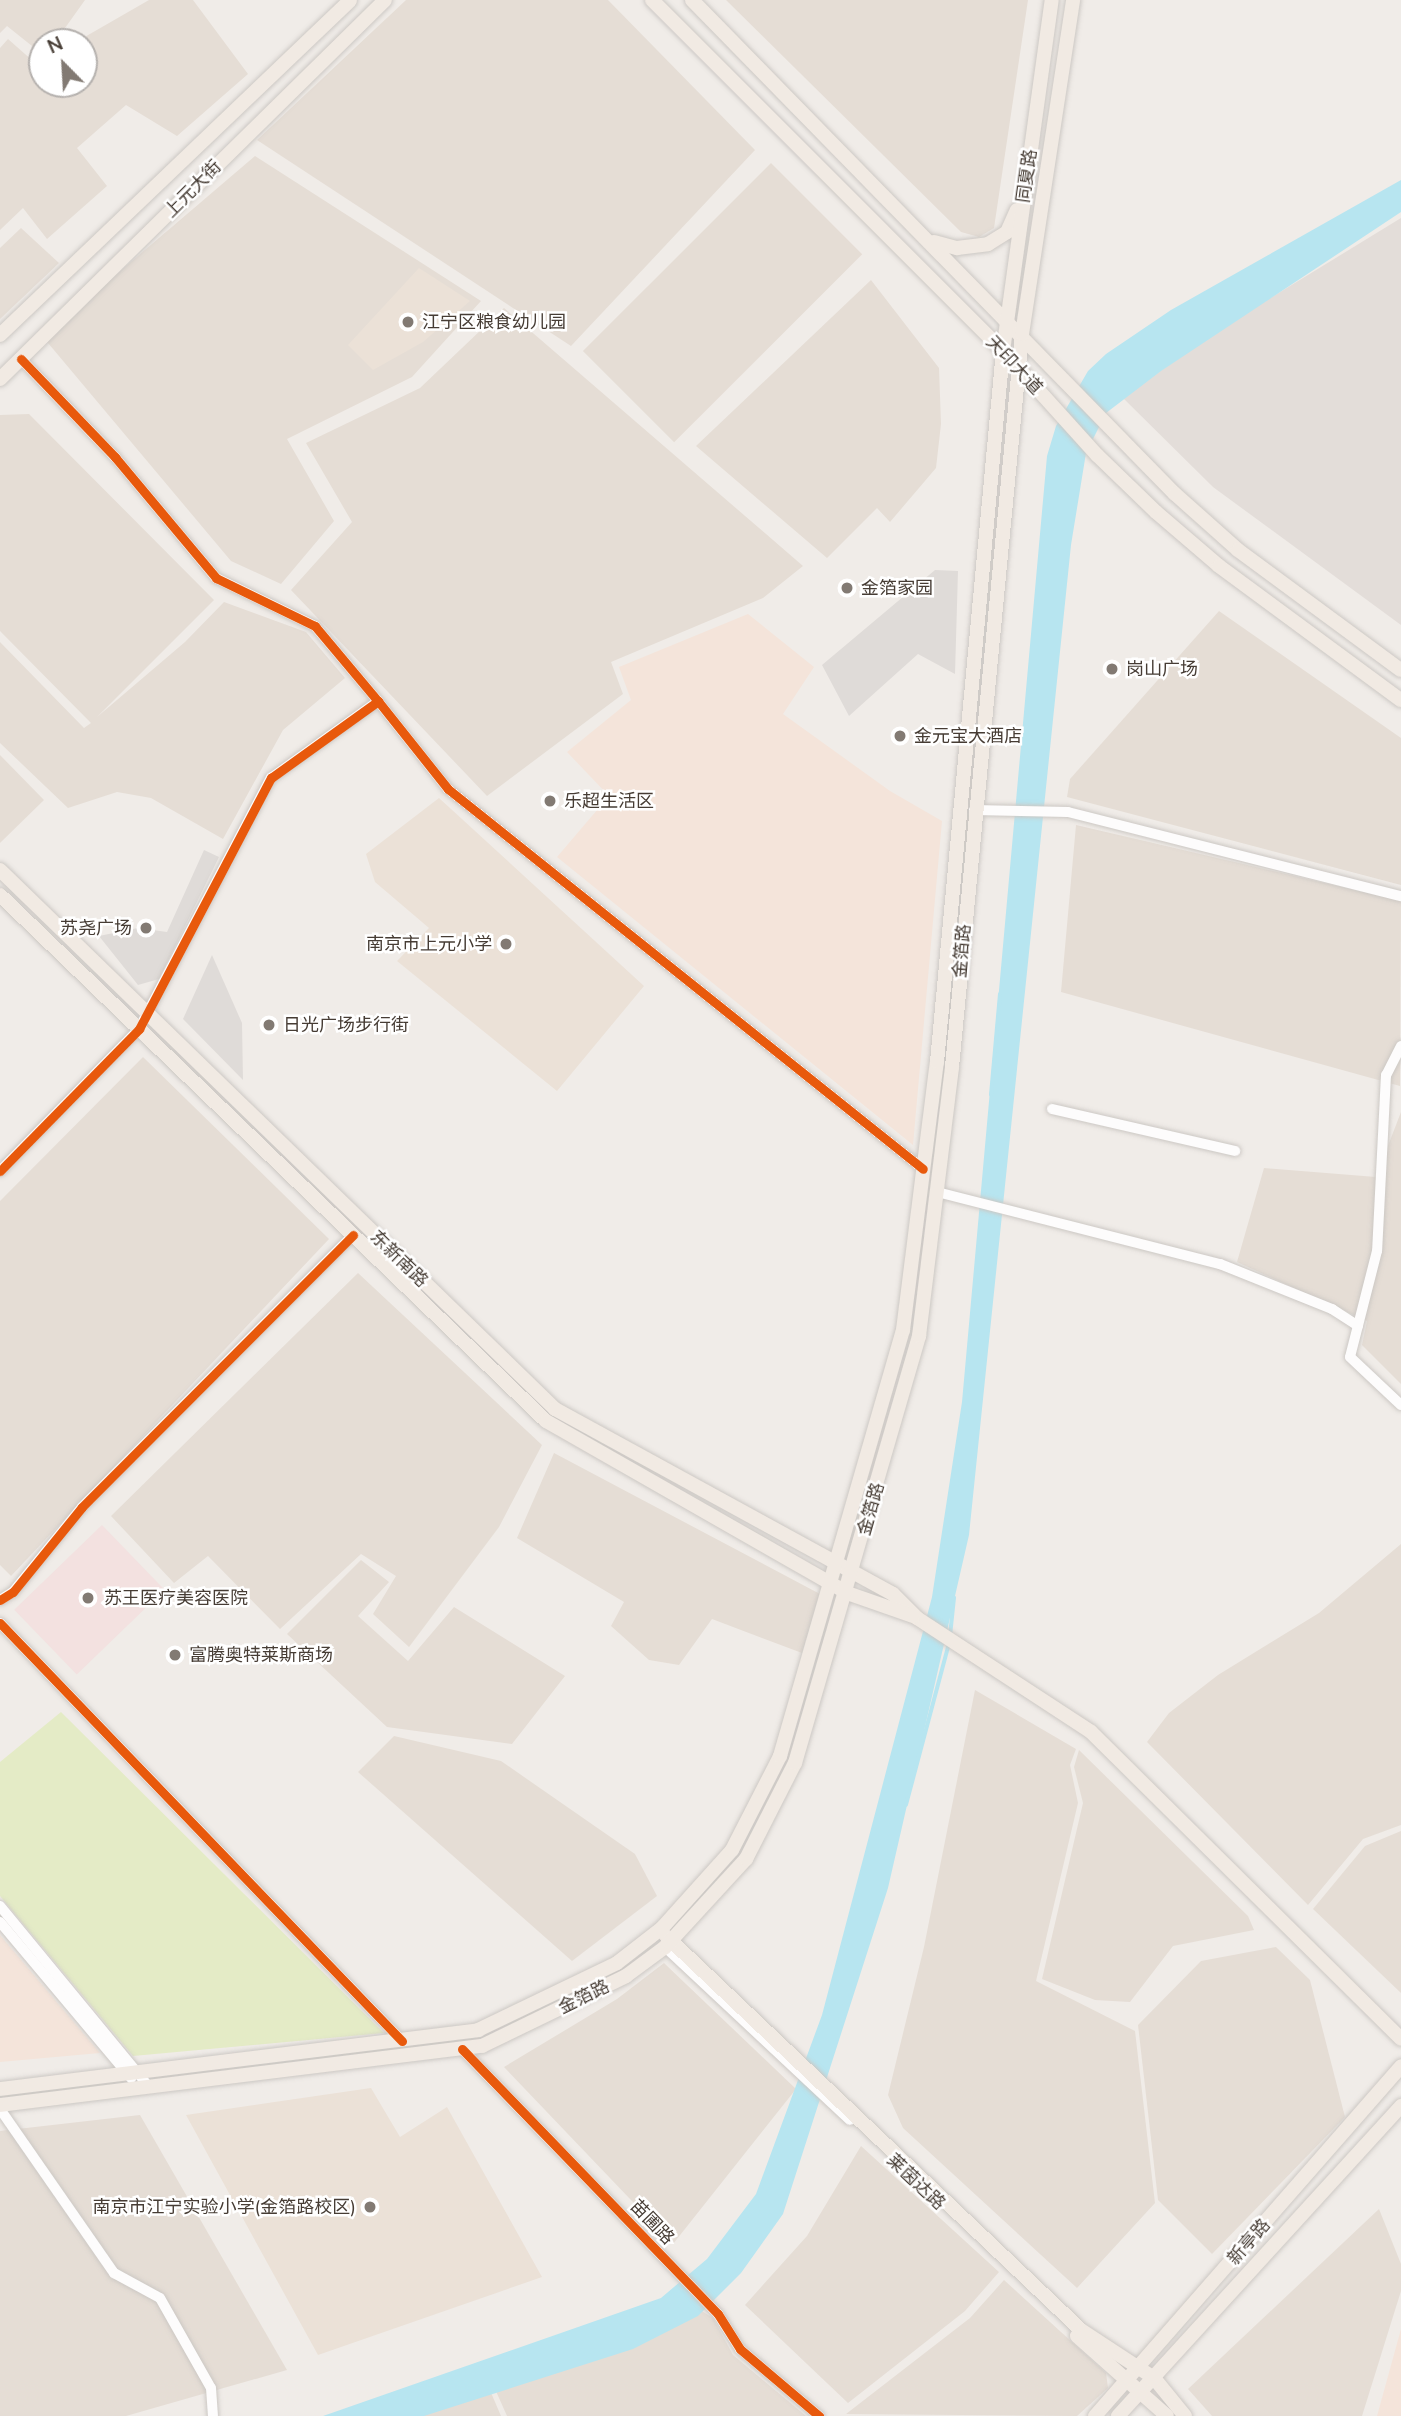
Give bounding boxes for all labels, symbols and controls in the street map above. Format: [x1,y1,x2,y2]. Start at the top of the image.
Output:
north arrow [28,28,98,98]
text: N [43,31,67,60]
street label: 同夏路 [1013,148,1041,204]
street label: 上元大街 [160,156,226,222]
place label: 江宁区粮食幼儿园 [422,311,566,333]
marker: 江宁区粮食幼儿园 [400,314,416,330]
street label: 天印大道 [982,331,1046,399]
place label: 金箔家园 [861,577,933,599]
marker: 金箔家园 [839,580,855,596]
place label: 岗山广场 [1126,658,1198,680]
marker: 岗山广场 [1104,661,1120,677]
place label: 金元宝大酒店 [914,725,1022,747]
marker: 金元宝大酒店 [892,728,908,744]
place label: 乐超生活区 [564,790,654,812]
marker: 乐超生活区 [542,793,558,809]
place label: 苏尧广场 [60,917,132,939]
marker: 苏尧广场 [138,920,154,936]
street label: 金箔路 [949,923,975,979]
place label: 南京市上元小学 [366,933,492,955]
marker: 南京市上元小学 [498,936,514,952]
place label: 日光广场步行街 [283,1014,409,1036]
marker: 日光广场步行街 [261,1017,277,1033]
street label: 东新南路 [366,1226,432,1292]
street label: 金箔路 [853,1480,889,1538]
place label: 苏王医疗美容医院 [104,1587,248,1609]
marker: 苏王医疗美容医院 [78,1588,98,1608]
place label: 富腾奥特莱斯商场 [189,1644,333,1666]
marker: 富腾奥特莱斯商场 [167,1647,183,1663]
street label: 金箔路 [555,1975,613,2019]
street label: 莱茵达路 [882,2150,950,2214]
street label: 苗圃路 [625,2195,679,2249]
place label: 南京市江宁实验小学(金箔路校区) [93,2196,356,2218]
marker: 南京市江宁实验小学(金箔路校区) [362,2199,378,2215]
street label: 新亭路 [1223,2215,1275,2269]

